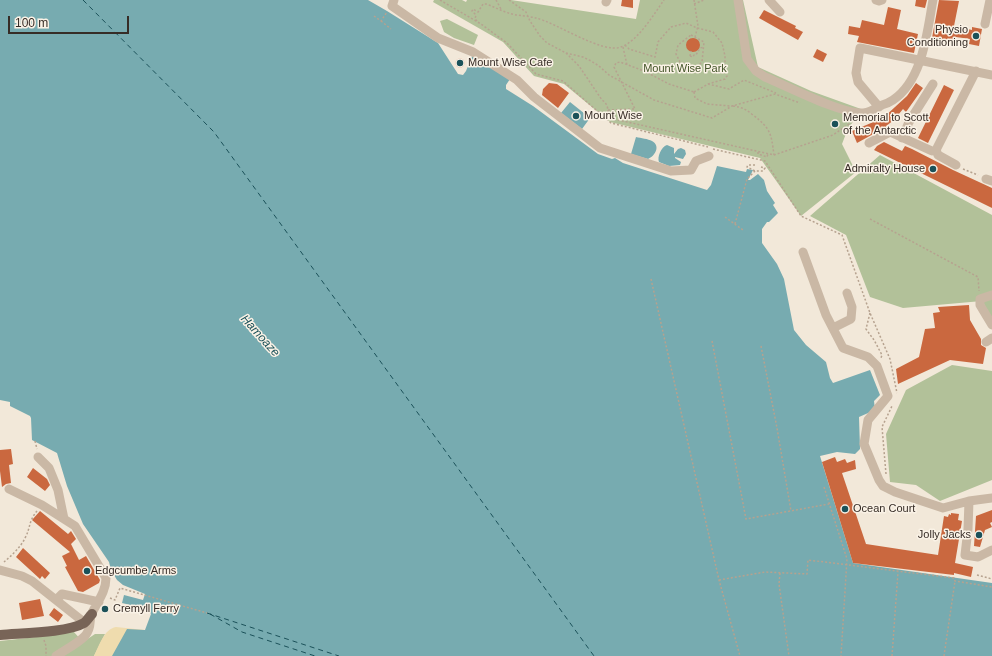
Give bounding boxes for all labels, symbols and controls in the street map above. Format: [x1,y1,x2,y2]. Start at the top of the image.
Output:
scale bar [10,8,131,34]
text: 100 m [15,16,48,30]
place label: Physio Conditioning [907,23,968,49]
marker: Physio Conditioning [971,31,981,41]
place label: Mount Wise Cafe [468,56,552,70]
marker: Mount Wise Cafe [455,58,465,68]
park label: Mount Wise Park [643,62,727,76]
place label: Mount Wise [584,109,642,123]
marker: Mount Wise [571,111,581,121]
place label: Memorial to Scott of the Antarctic [843,111,929,137]
marker: Memorial to Scott of the Antarctic [830,119,840,129]
place label: Admiralty House [844,162,925,176]
marker: Admiralty House [928,164,938,174]
water label: Hamoaze [237,312,283,360]
place label: Ocean Court [853,502,915,516]
marker: Ocean Court [840,504,850,514]
place label: Jolly Jacks [918,528,971,542]
marker: Jolly Jacks [974,530,984,540]
place label: Edgcumbe Arms [95,564,176,578]
marker: Edgcumbe Arms [82,566,92,576]
place label: Cremyll Ferry [113,602,179,616]
marker: Cremyll Ferry [100,604,110,614]

